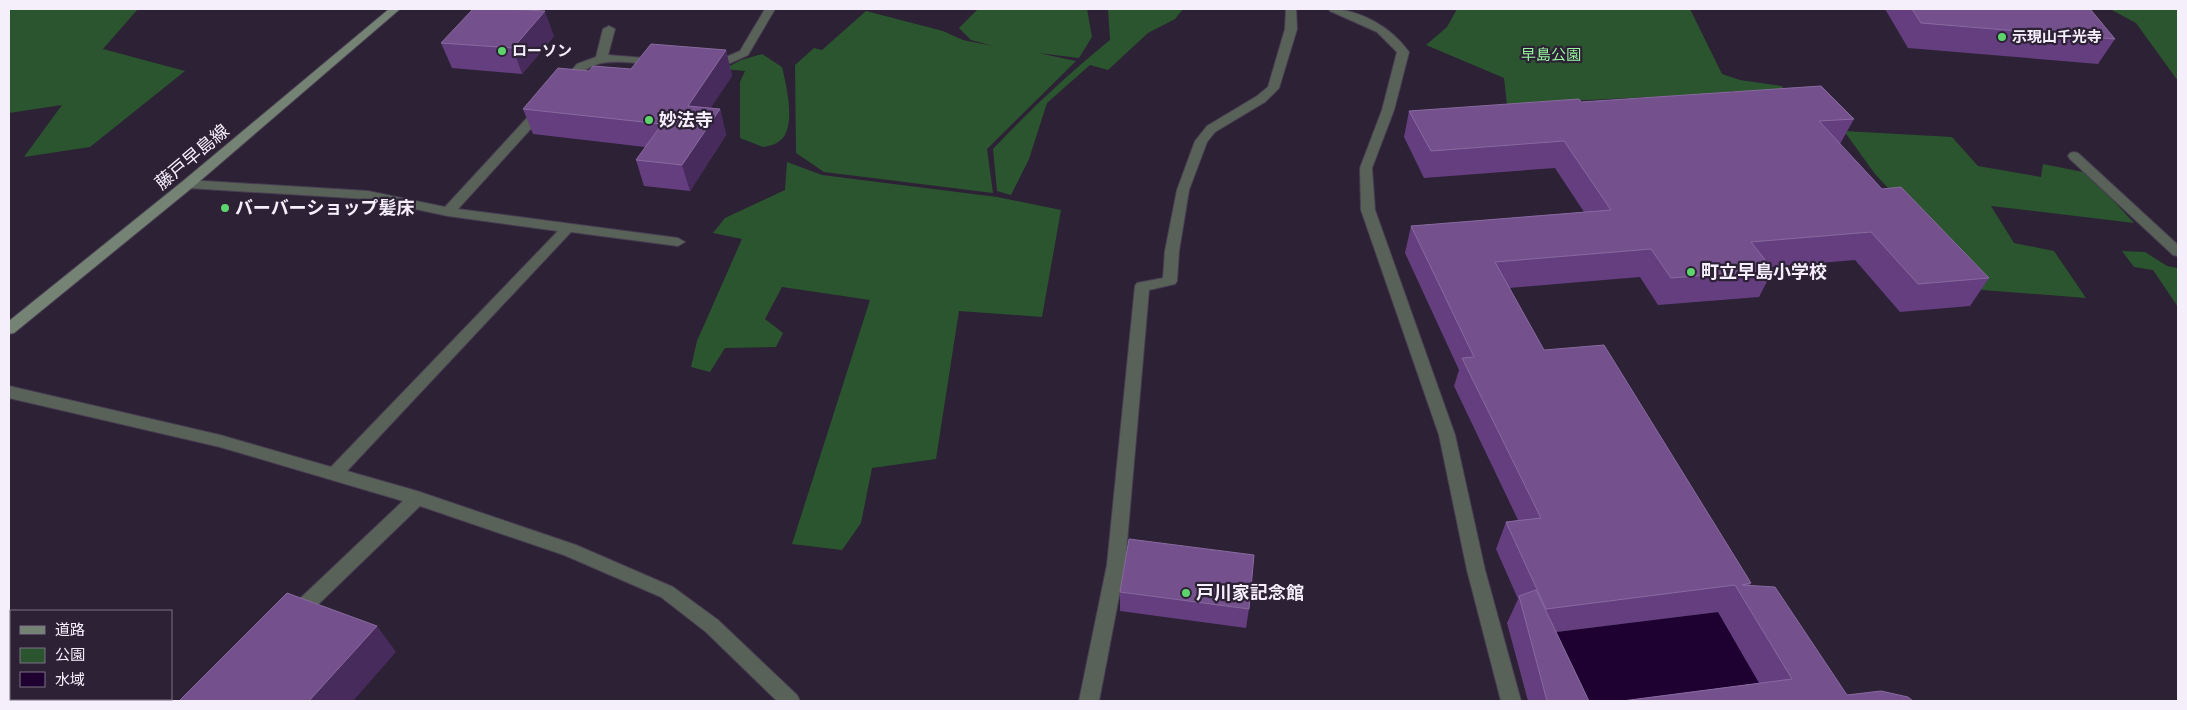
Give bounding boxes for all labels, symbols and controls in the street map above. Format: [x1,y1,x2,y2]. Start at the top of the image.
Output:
place label: 示現山千光寺 [2012,26,2102,46]
marker: 示現山千光寺 [1996,31,2008,43]
place label: ローソン [512,40,572,60]
park label: 早島公園 [1521,44,1581,64]
marker: ローソン [496,45,508,57]
place label: 妙法寺 [659,107,713,131]
marker: 妙法寺 [643,114,655,126]
street label: 藤戸早島線 [149,118,234,194]
place label: バーバーショップ髪床 [235,195,414,219]
marker: バーバーショップ髪床 [219,202,231,214]
place label: 町立早島小学校 [1701,259,1827,283]
marker: 町立早島小学校 [1685,266,1697,278]
place label: 戸川家記念館 [1196,580,1304,604]
marker: 戸川家記念館 [1180,587,1192,599]
legend [10,610,172,700]
text: 道路 [55,619,85,639]
text: 公園 [55,644,85,664]
text: 水域 [55,669,85,689]

